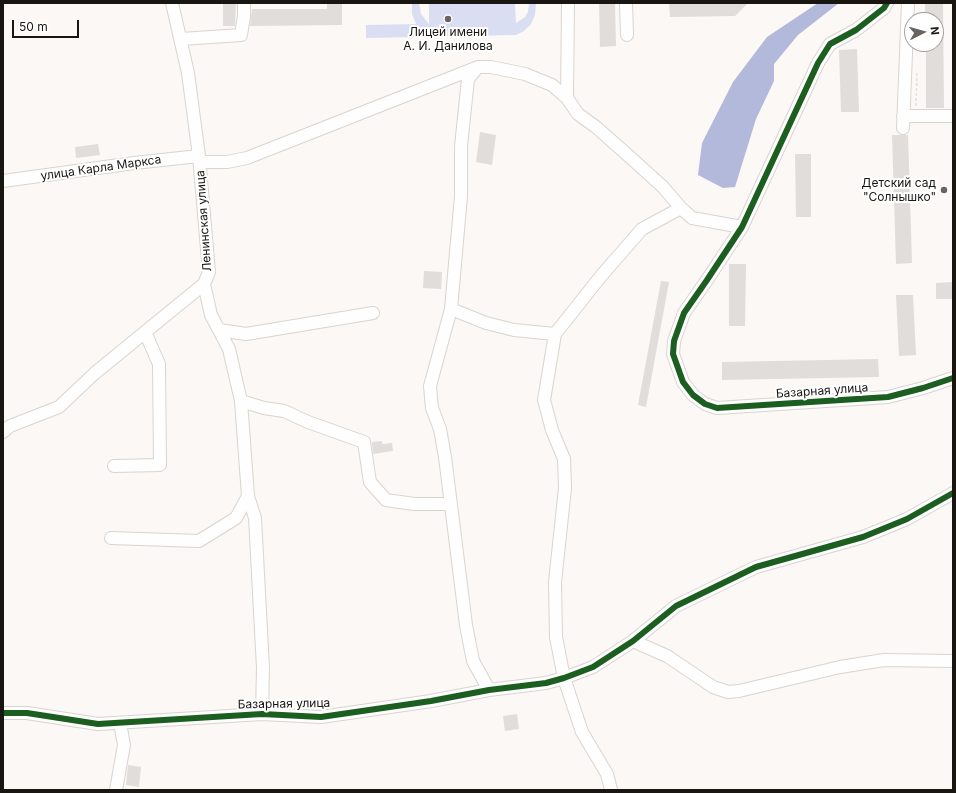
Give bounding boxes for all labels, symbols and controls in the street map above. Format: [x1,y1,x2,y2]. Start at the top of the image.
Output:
scale bar [14,12,81,38]
north arrow [904,12,944,52]
marker: Лицей имени А. И. Данилова [443,14,453,24]
text: 50 m [19,19,48,34]
place label: Лицей имени А. И. Данилова [403,25,493,53]
text: N [928,26,942,36]
street label: улица Карла Маркса [40,152,162,184]
street label: Ленинская улица [193,170,215,272]
place label: Детский сад "Солнышко" [862,176,936,204]
marker: Детский сад "Солнышко" [939,185,949,195]
street label: Базарная улица [775,381,869,401]
street label: Базарная улица [238,696,330,712]

